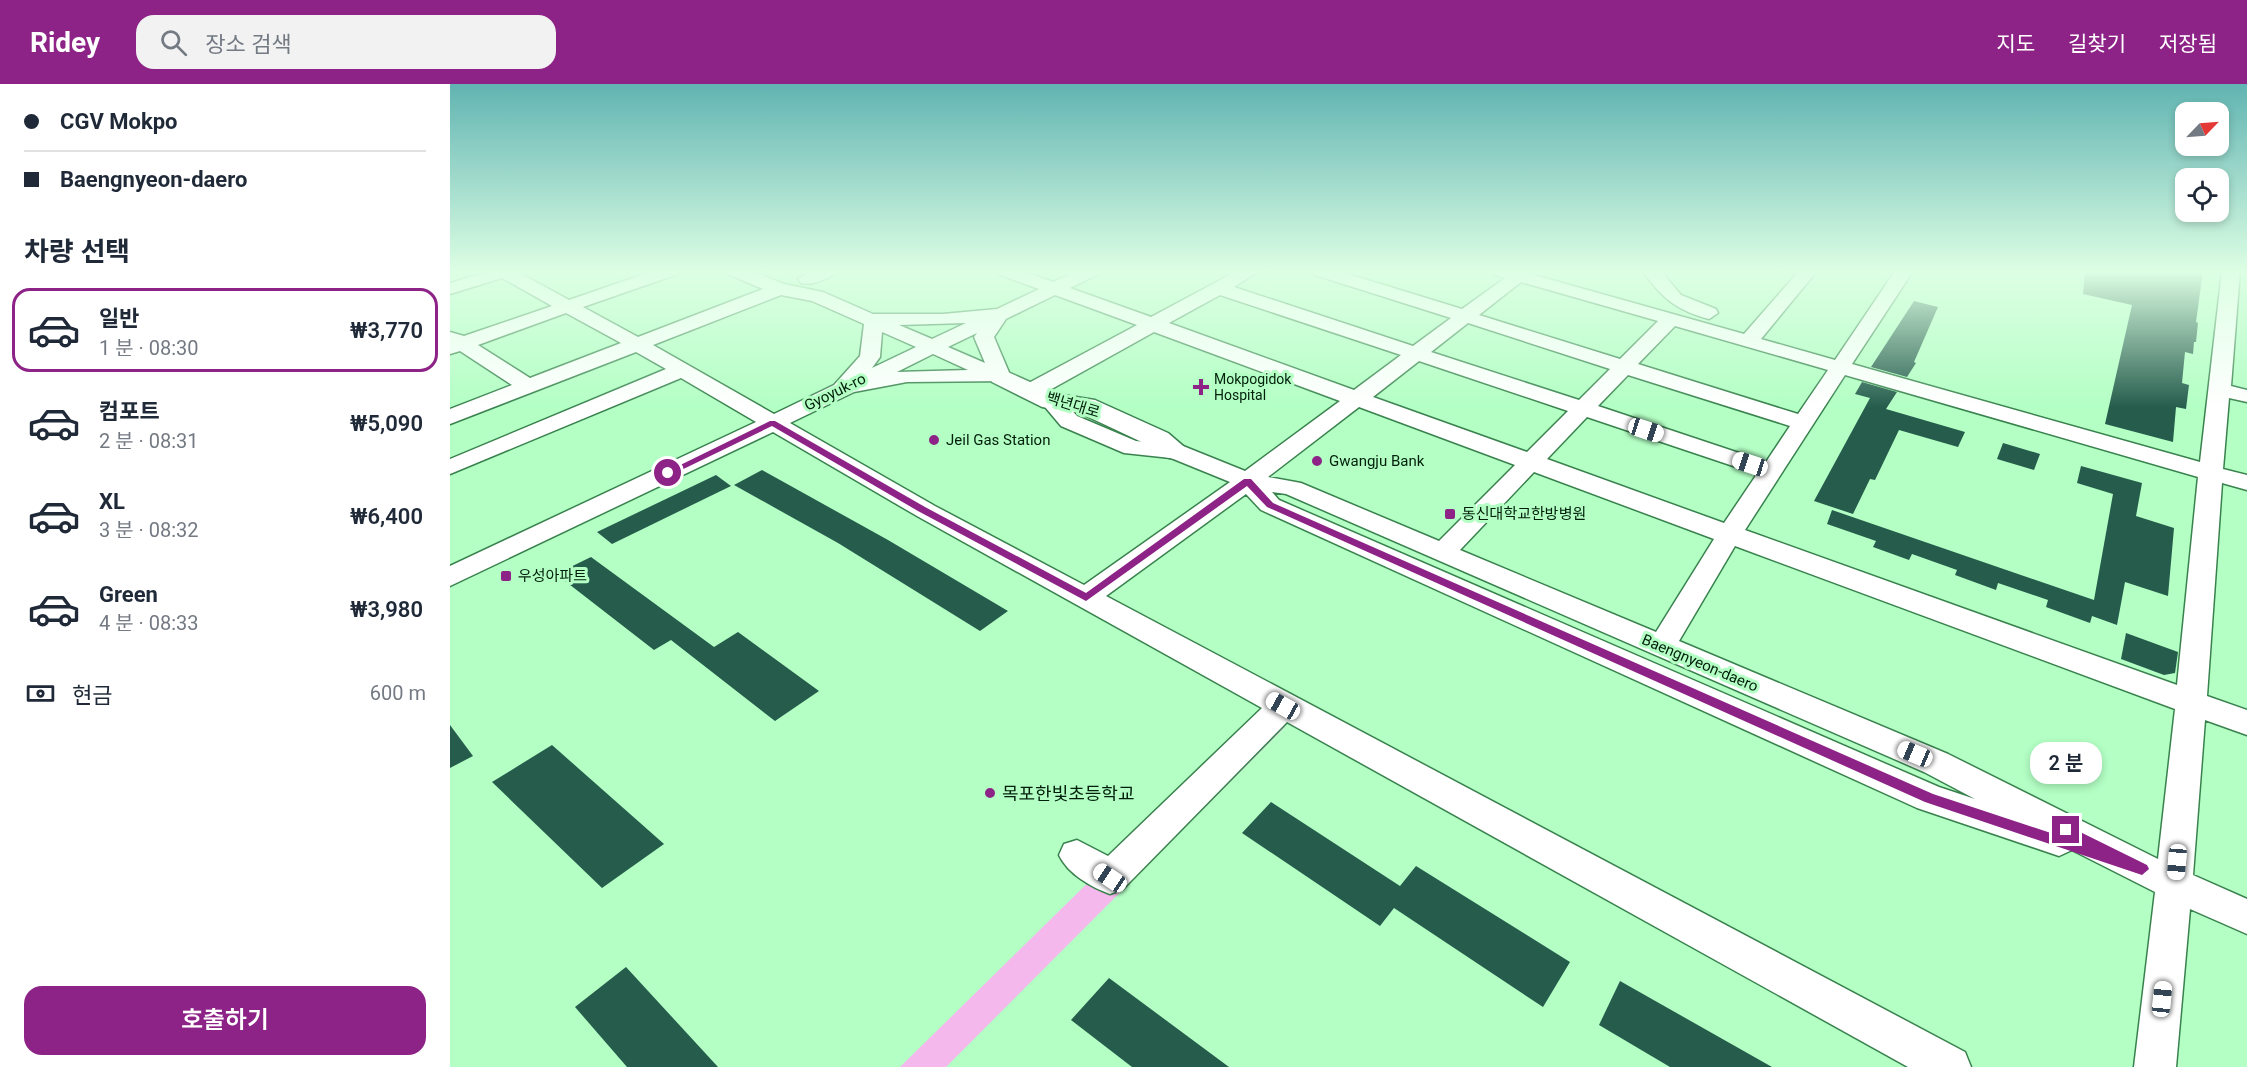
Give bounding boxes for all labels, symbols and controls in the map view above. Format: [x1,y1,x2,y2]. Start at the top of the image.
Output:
search box [136,15,556,69]
text: Ridey [30,26,100,59]
icon: search [157,26,190,59]
text: 장소 검색 [205,32,292,57]
text: 지도 [1996,32,2035,56]
text: 길찾기 [2068,32,2126,56]
text: 저장됨 [2159,32,2217,56]
north arrow [2175,102,2229,156]
map controls [2175,102,2229,222]
text: CGV Mokpo [60,109,177,134]
text: Baengnyeon-daero [60,167,247,192]
button: locate [2175,168,2229,222]
text: 차량 선택 [24,236,130,268]
icon: car [27,303,81,357]
text: 일반 [99,306,139,331]
text: ₩3,770 [350,318,423,343]
text: 1 분 · 08:30 [99,336,199,360]
street label: Gyoyuk-ro [801,369,869,415]
place label: Mokpogidok Hospital [1214,371,1292,403]
marker: Mokpogidok Hospital [1192,378,1210,396]
street label: 백년대로 [1044,388,1102,422]
icon: car [27,396,81,450]
text: 컴포트 [99,399,160,424]
text: ₩5,090 [350,411,423,436]
car [1626,416,1666,444]
text: 2 분 · 08:31 [99,429,199,453]
place label: Jeil Gas Station [946,431,1050,449]
marker: Jeil Gas Station [927,433,941,447]
car [1730,450,1770,478]
place label: Gwangju Bank [1329,452,1425,470]
marker: Gwangju Bank [1310,454,1324,468]
route start [654,459,681,486]
icon: car [27,489,81,543]
text: XL [99,489,125,514]
text: ₩6,400 [350,504,423,529]
place label: 동신대학교한방병원 [1462,505,1586,523]
marker: 동신대학교한방병원 [1443,507,1457,521]
text: 3 분 · 08:32 [99,518,199,542]
place label: 우성아파트 [518,567,587,585]
marker: 우성아파트 [499,569,513,583]
icon: car [27,582,81,636]
text: Green [99,582,158,607]
text: ₩3,980 [350,597,423,622]
text: 4 분 · 08:33 [99,611,199,635]
street label: Baengnyeon-daero [1639,630,1761,696]
icon: cash [24,677,57,710]
text: 600 m [370,681,426,705]
text: 현금 [72,683,112,708]
car [1263,689,1303,723]
car [1895,739,1935,769]
callout: 2 분 [2030,743,2102,785]
text: 2 분 [2049,751,2083,775]
place label: 목포한빛초등학교 [1002,783,1134,804]
marker: 목포한빛초등학교 [983,786,997,800]
route end [2052,816,2079,843]
car [2166,843,2188,881]
car [1090,860,1130,896]
car [2151,980,2173,1018]
button: 호출하기 [24,986,426,1055]

